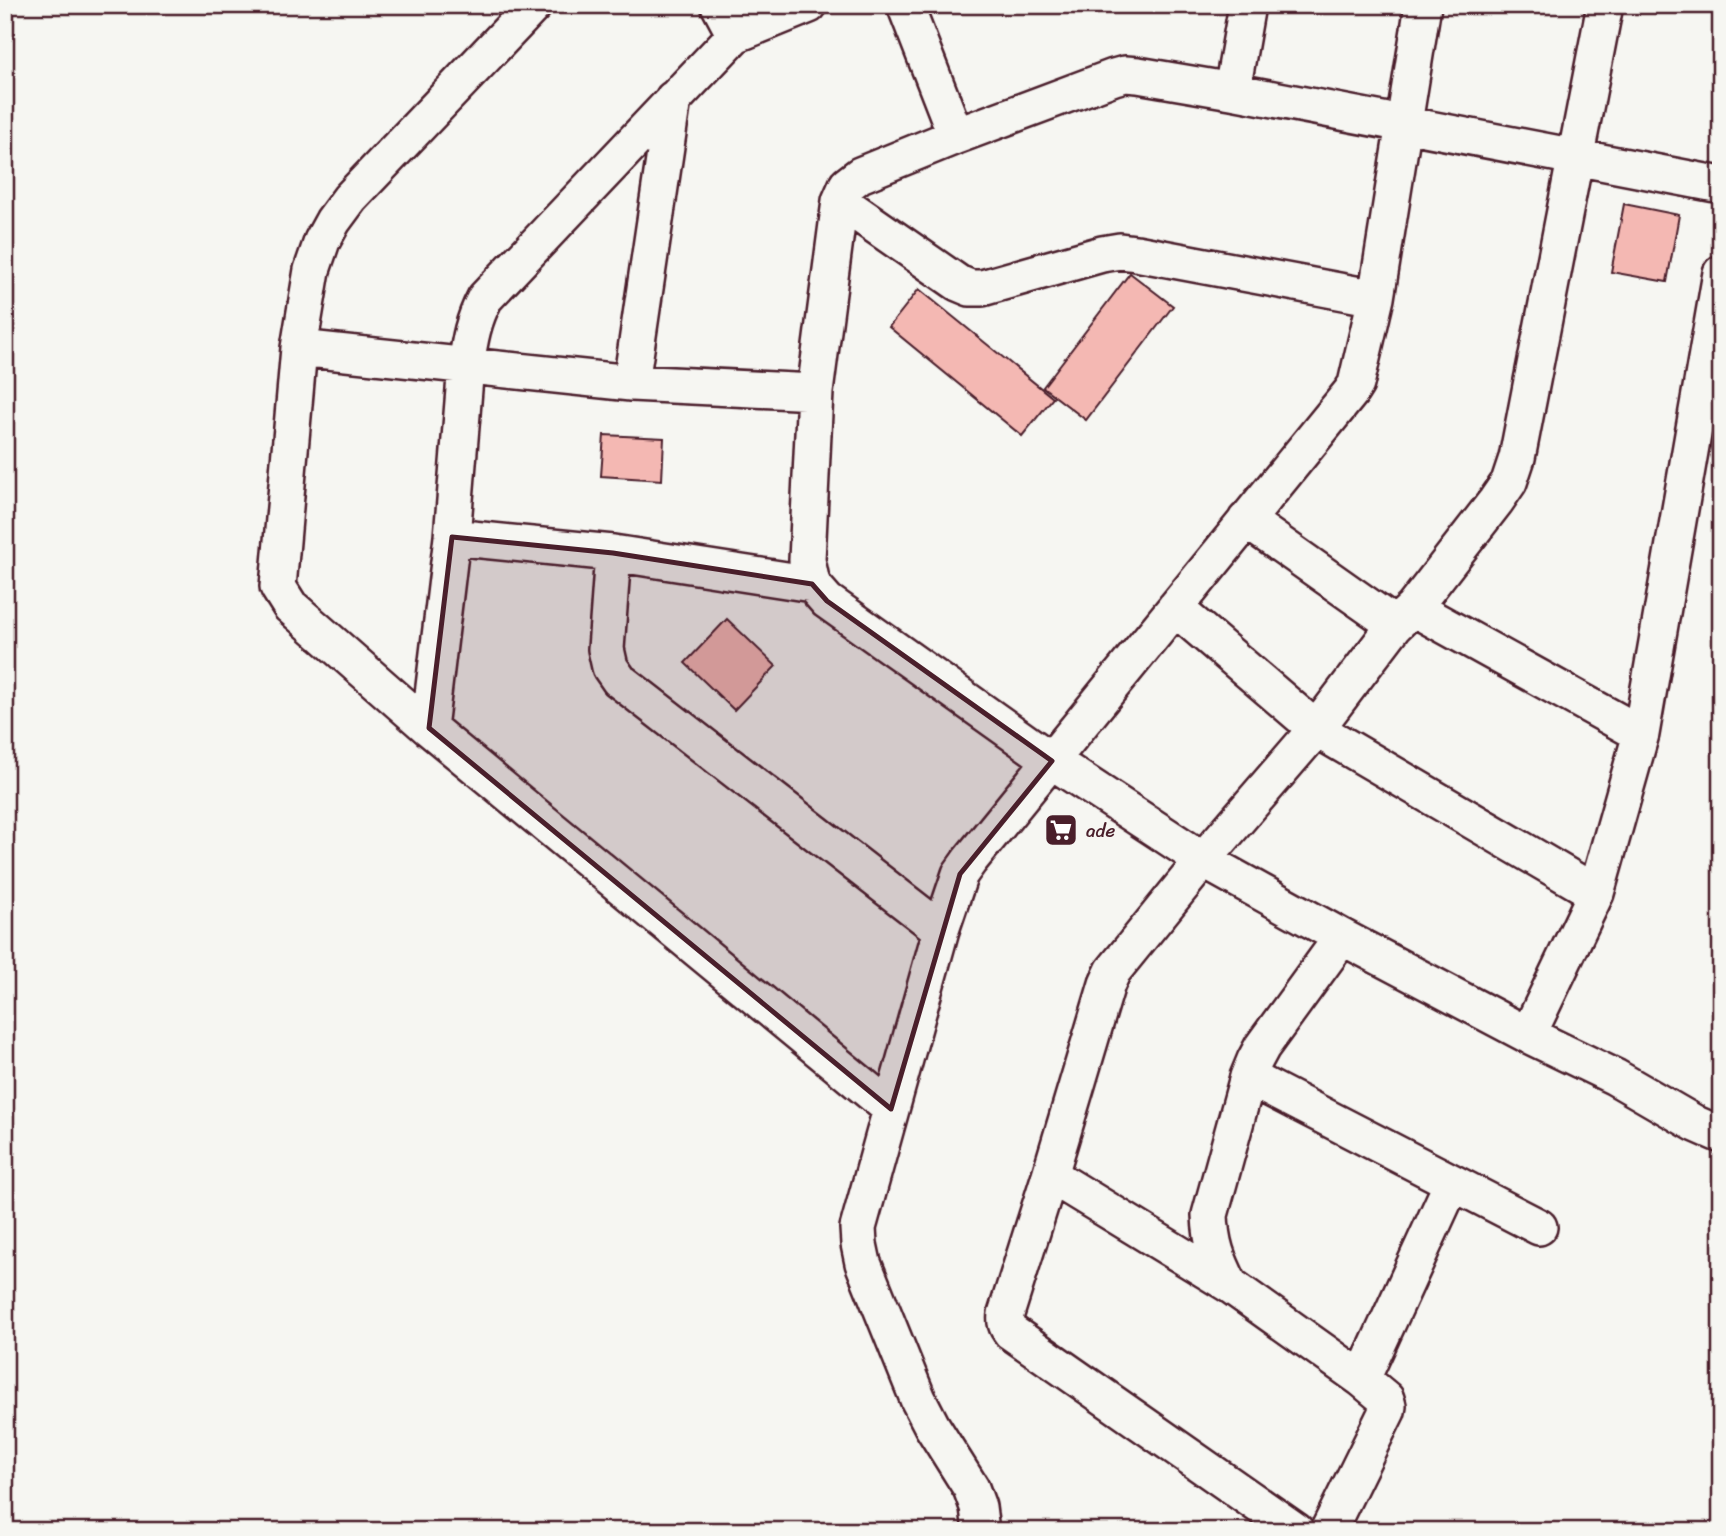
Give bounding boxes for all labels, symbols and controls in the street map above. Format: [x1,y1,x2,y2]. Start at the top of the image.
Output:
supermarket icon: ade [1042,811,1080,849]
place label: ade [1086,814,1116,847]

